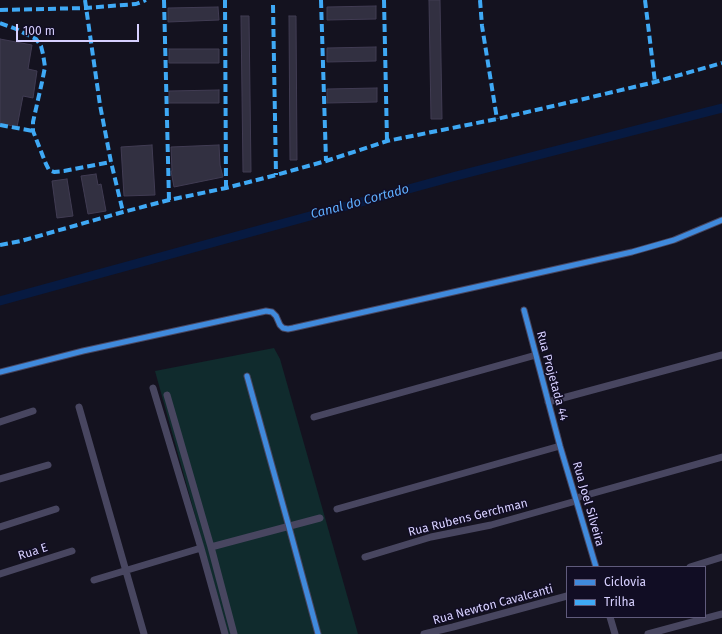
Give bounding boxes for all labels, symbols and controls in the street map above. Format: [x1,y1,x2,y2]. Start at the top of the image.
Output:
scale bar [18,16,141,42]
text: 100 m [23,24,55,38]
water label: Canal do Cortado [309,181,411,223]
street label: Rua Projetada 44 [533,330,571,422]
street label: Rua Joel Silveira [569,460,607,548]
street label: Rua Rubens Gerchman [407,496,529,540]
street label: Rua E [16,540,50,564]
legend [566,566,706,618]
text: Ciclovia [604,575,646,589]
street label: Rua Newton Cavalcanti [431,582,555,628]
text: Trilha [604,595,635,609]

